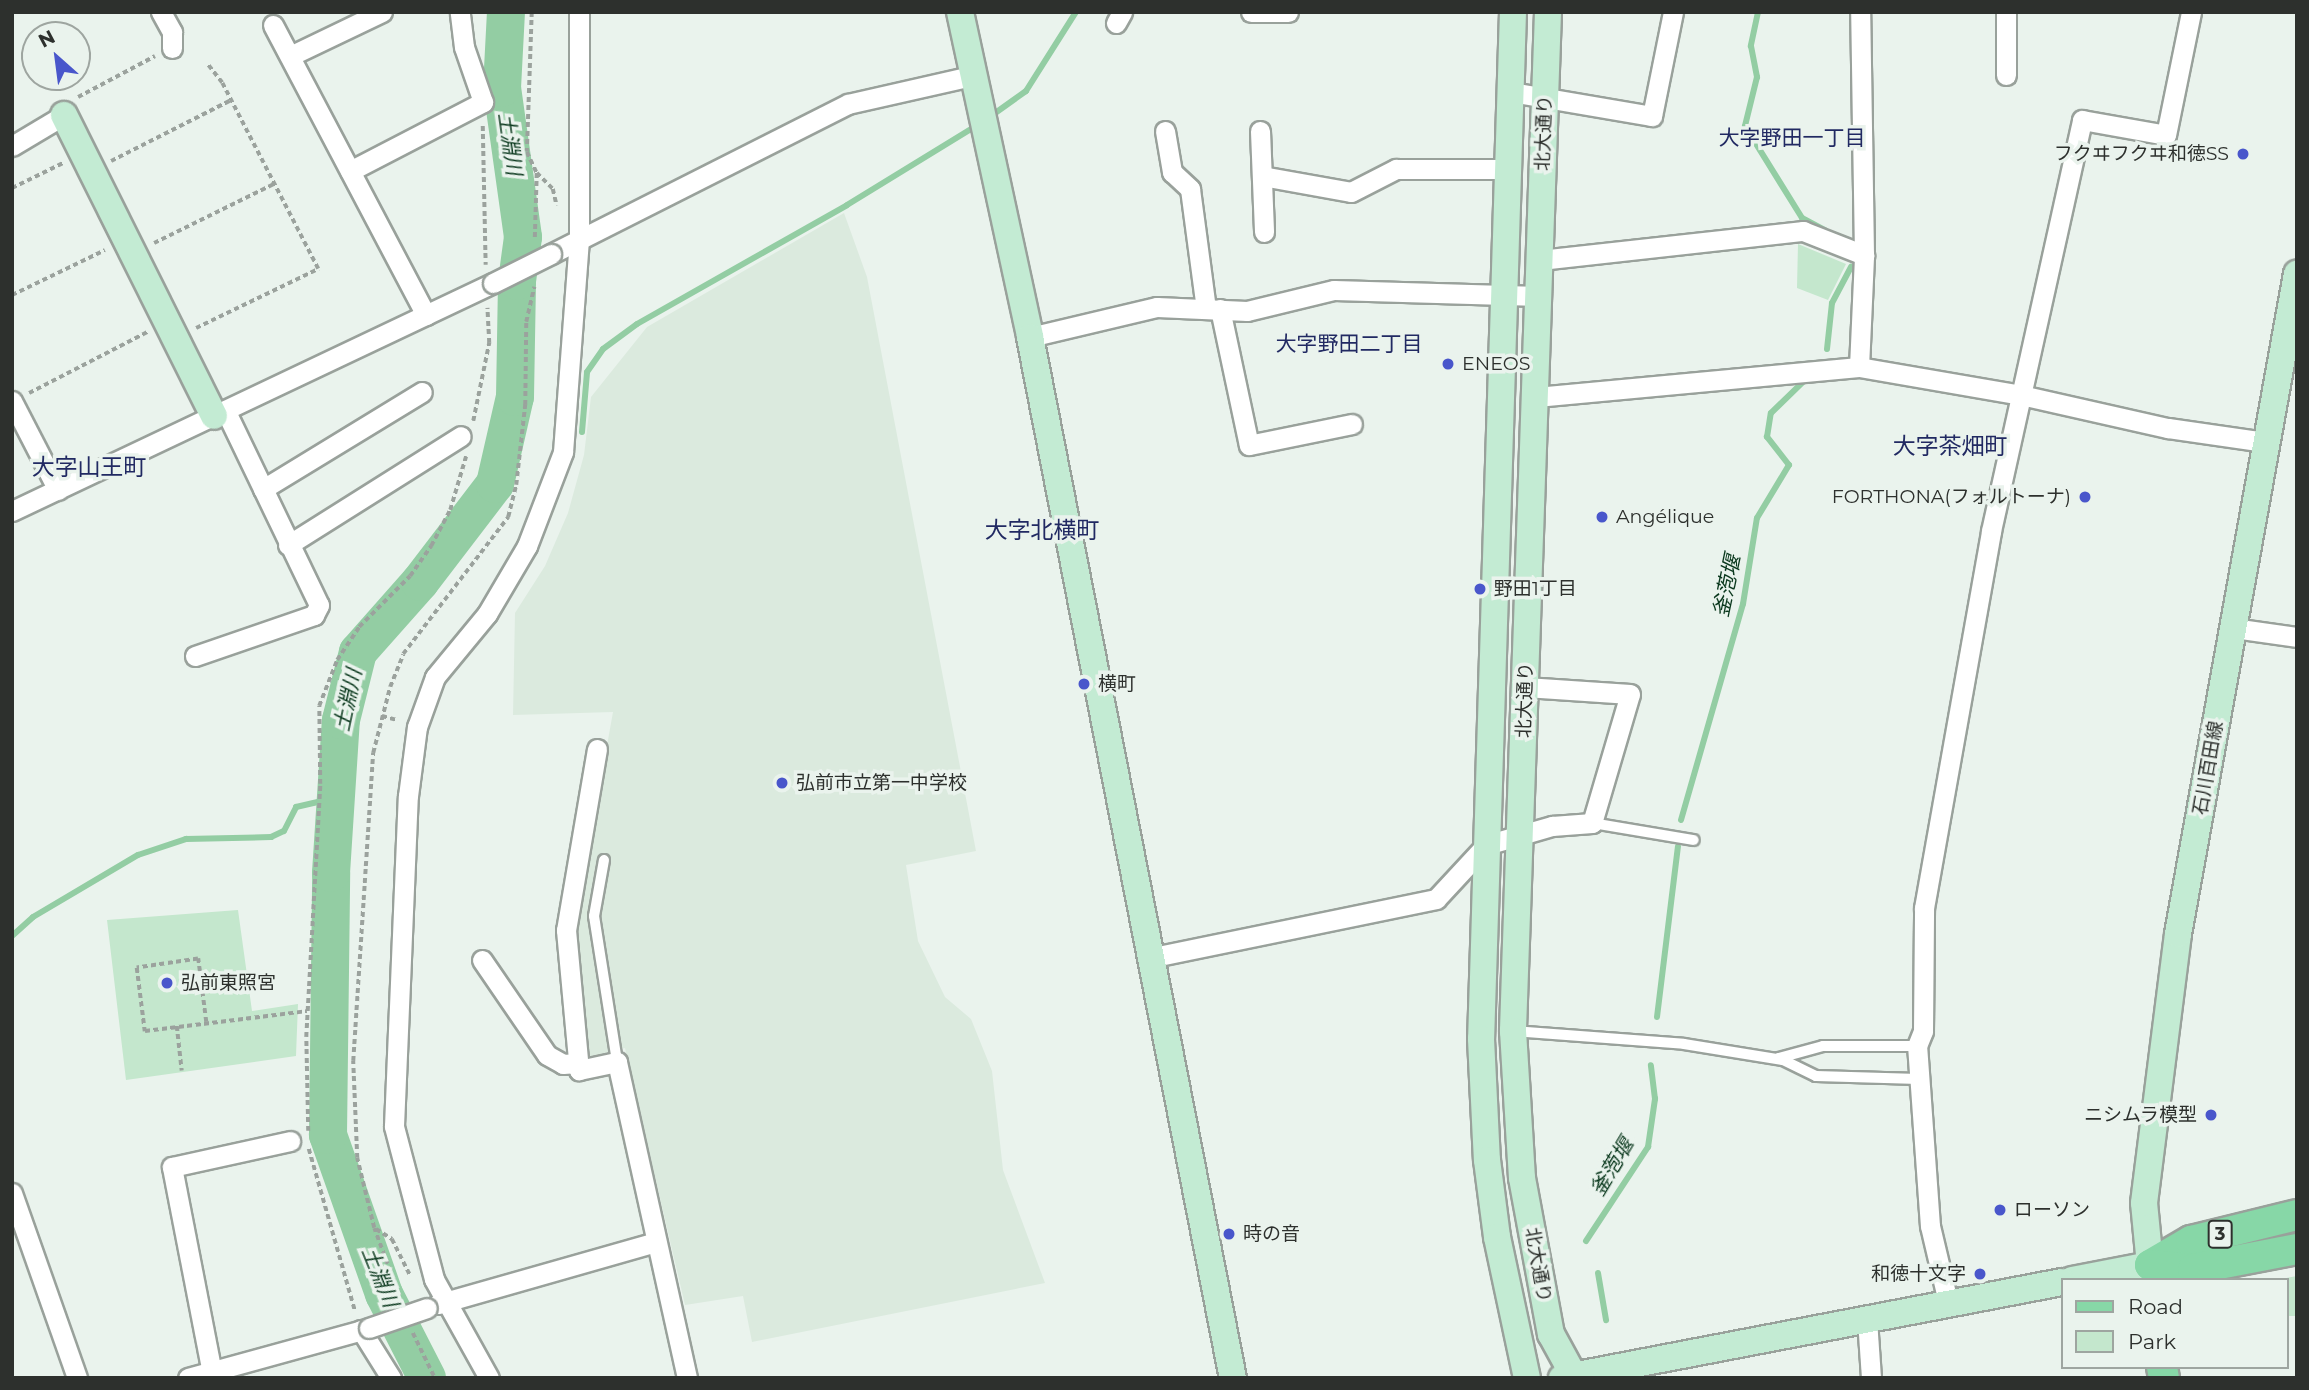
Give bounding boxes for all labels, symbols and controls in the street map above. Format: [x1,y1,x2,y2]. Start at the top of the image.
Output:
north arrow [21,21,91,91]
text: N [35,25,59,53]
street label: 北大通り [1531,95,1557,171]
water label: 土淵川 [493,111,527,177]
district label: 大字野田一丁目 [1719,125,1865,151]
place label: フクヰフクヰ和徳SS [2054,143,2229,165]
marker: フクヰフクヰ和徳SS [2235,146,2251,162]
district label: 大字野田二丁目 [1276,331,1422,357]
place label: ENEOS [1462,353,1530,375]
marker: ENEOS [1440,356,1456,372]
district label: 大字茶畑町 [1893,432,2007,460]
district label: 大字山王町 [32,453,146,481]
place label: FORTHONA(フォルトーナ) [1832,486,2071,508]
marker: FORTHONA(フォルトーナ) [2077,489,2093,505]
place label: Angélique [1616,506,1714,528]
marker: Angélique [1594,509,1610,525]
district label: 大字北横町 [985,516,1099,544]
water label: 釜萢堰 [1708,553,1746,619]
place label: 野田1丁目 [1494,578,1577,600]
marker: 野田1丁目 [1472,581,1488,597]
street label: 北大通り [1512,662,1538,738]
water label: 土淵川 [329,667,367,733]
place label: 横町 [1098,673,1136,695]
marker: 横町 [1076,676,1092,692]
street label: 石川百田線 [2189,719,2227,817]
place label: 弘前市立第一中学校 [796,772,967,794]
marker: 弘前市立第一中学校 [774,775,790,791]
place label: 弘前東照宮 [181,972,276,994]
marker: 弘前東照宮 [159,975,175,991]
place label: ニシムラ模型 [2083,1104,2197,1126]
marker: ニシムラ模型 [2203,1107,2219,1123]
water label: 釜萢堰 [1585,1134,1639,1200]
place label: ローソン [2014,1199,2090,1221]
marker: ローソン [1992,1202,2008,1218]
road number: 3 [2206,1219,2234,1248]
place label: 時の音 [1243,1223,1300,1245]
marker: 時の音 [1221,1226,1237,1242]
street label: 北大通り [1520,1226,1556,1304]
water label: 土淵川 [357,1243,403,1311]
place label: 和徳十文字 [1871,1263,1966,1285]
marker: 和徳十文字 [1972,1266,1988,1282]
legend [2060,1278,2288,1369]
text: Road [2128,1294,2183,1319]
text: Park [2128,1329,2176,1354]

